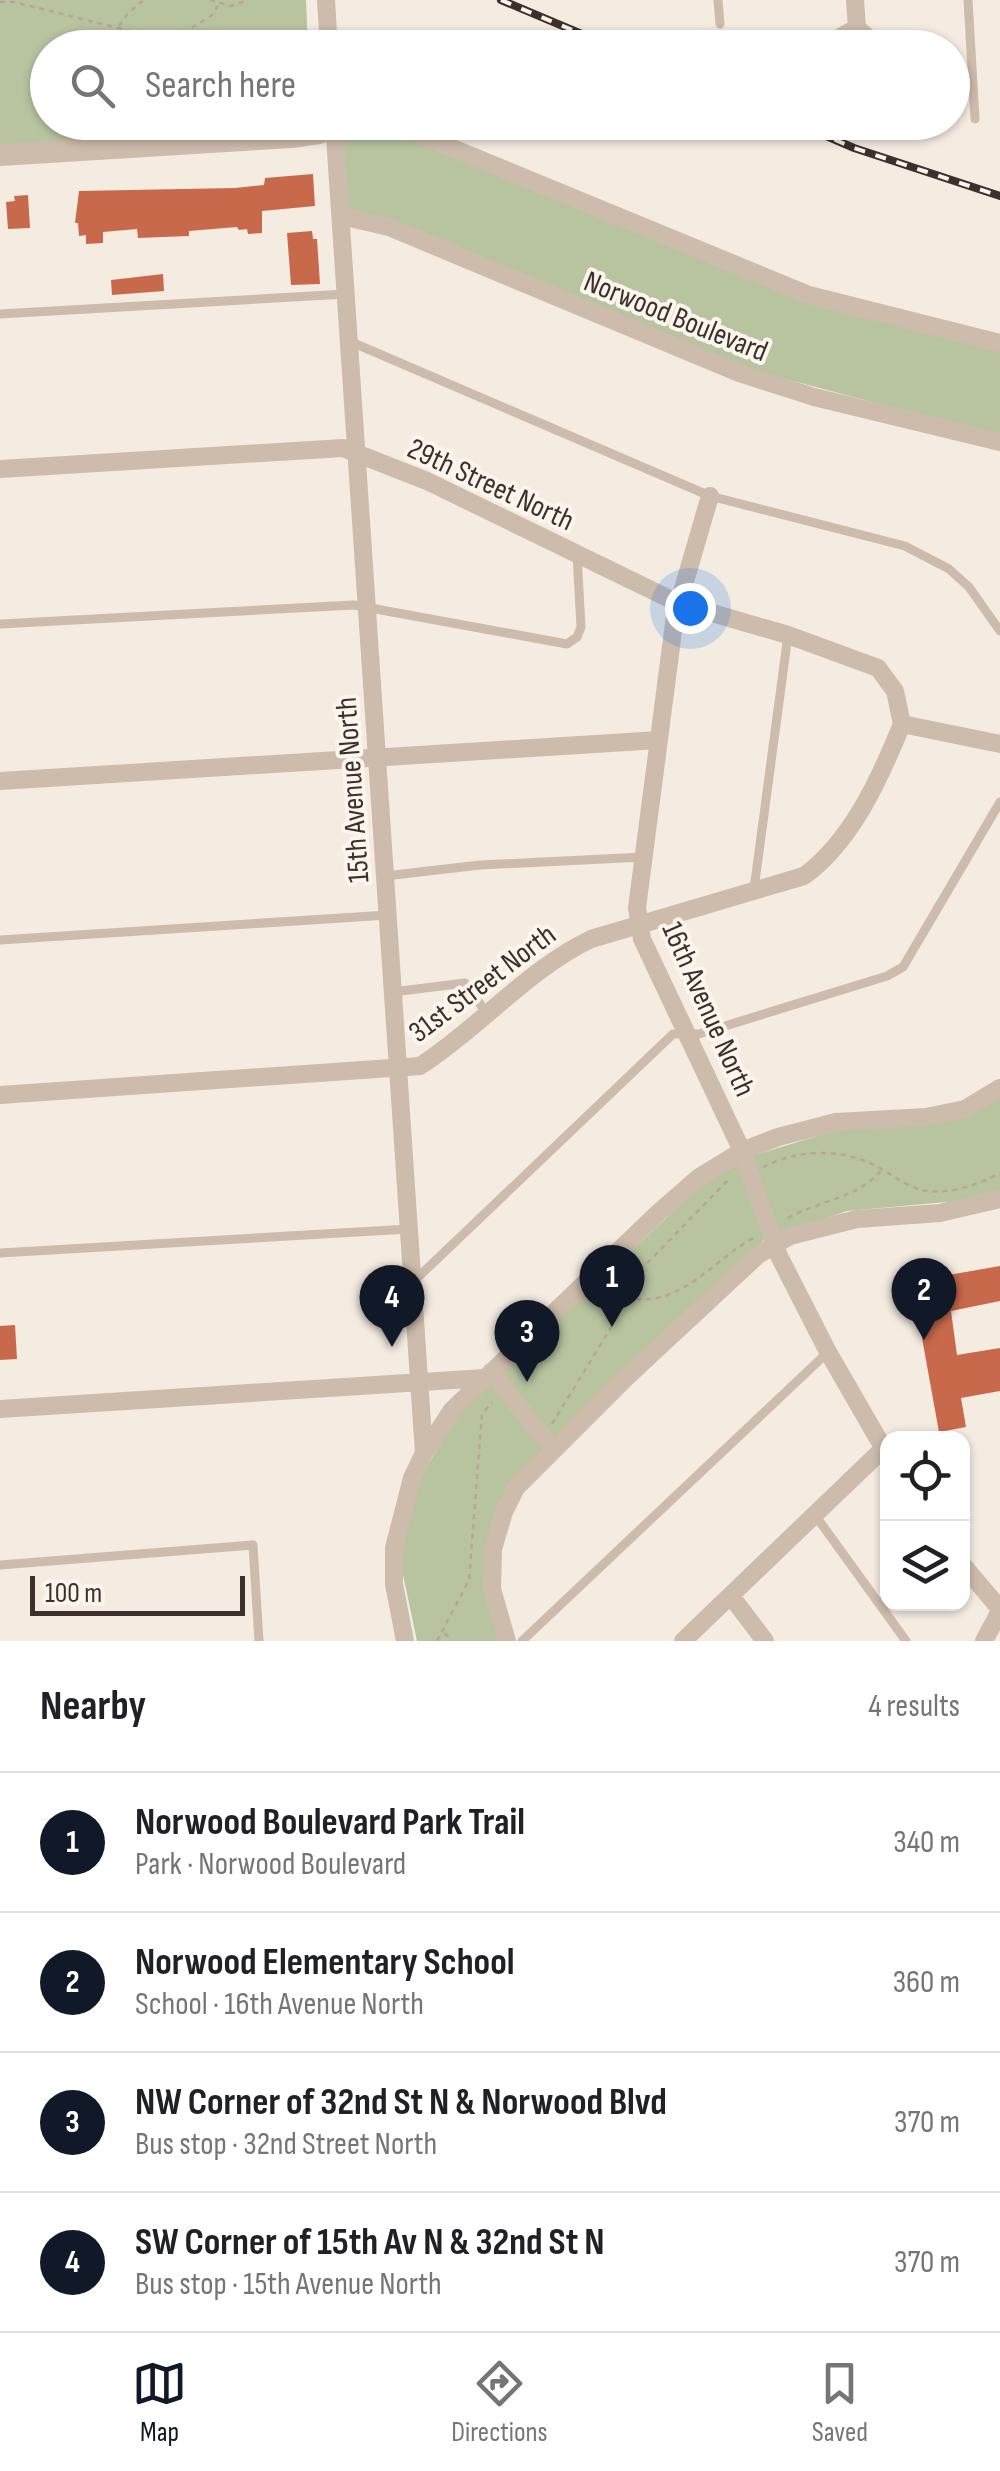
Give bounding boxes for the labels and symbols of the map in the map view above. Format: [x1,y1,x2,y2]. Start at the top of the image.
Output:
street label: Norwood Boulevard [579,264,773,370]
street label: 29th Street North [402,431,579,539]
your location [665,583,716,634]
street label: 15th Avenue North [329,696,377,884]
street label: 31st Street North [402,917,563,1051]
street label: 16th Avenue North [654,917,763,1102]
pin: 1 [580,1244,644,1327]
pin: 2 [892,1258,956,1340]
pin: 4 [360,1264,424,1347]
pin: 3 [494,1300,560,1382]
scale bar [30,1571,245,1616]

